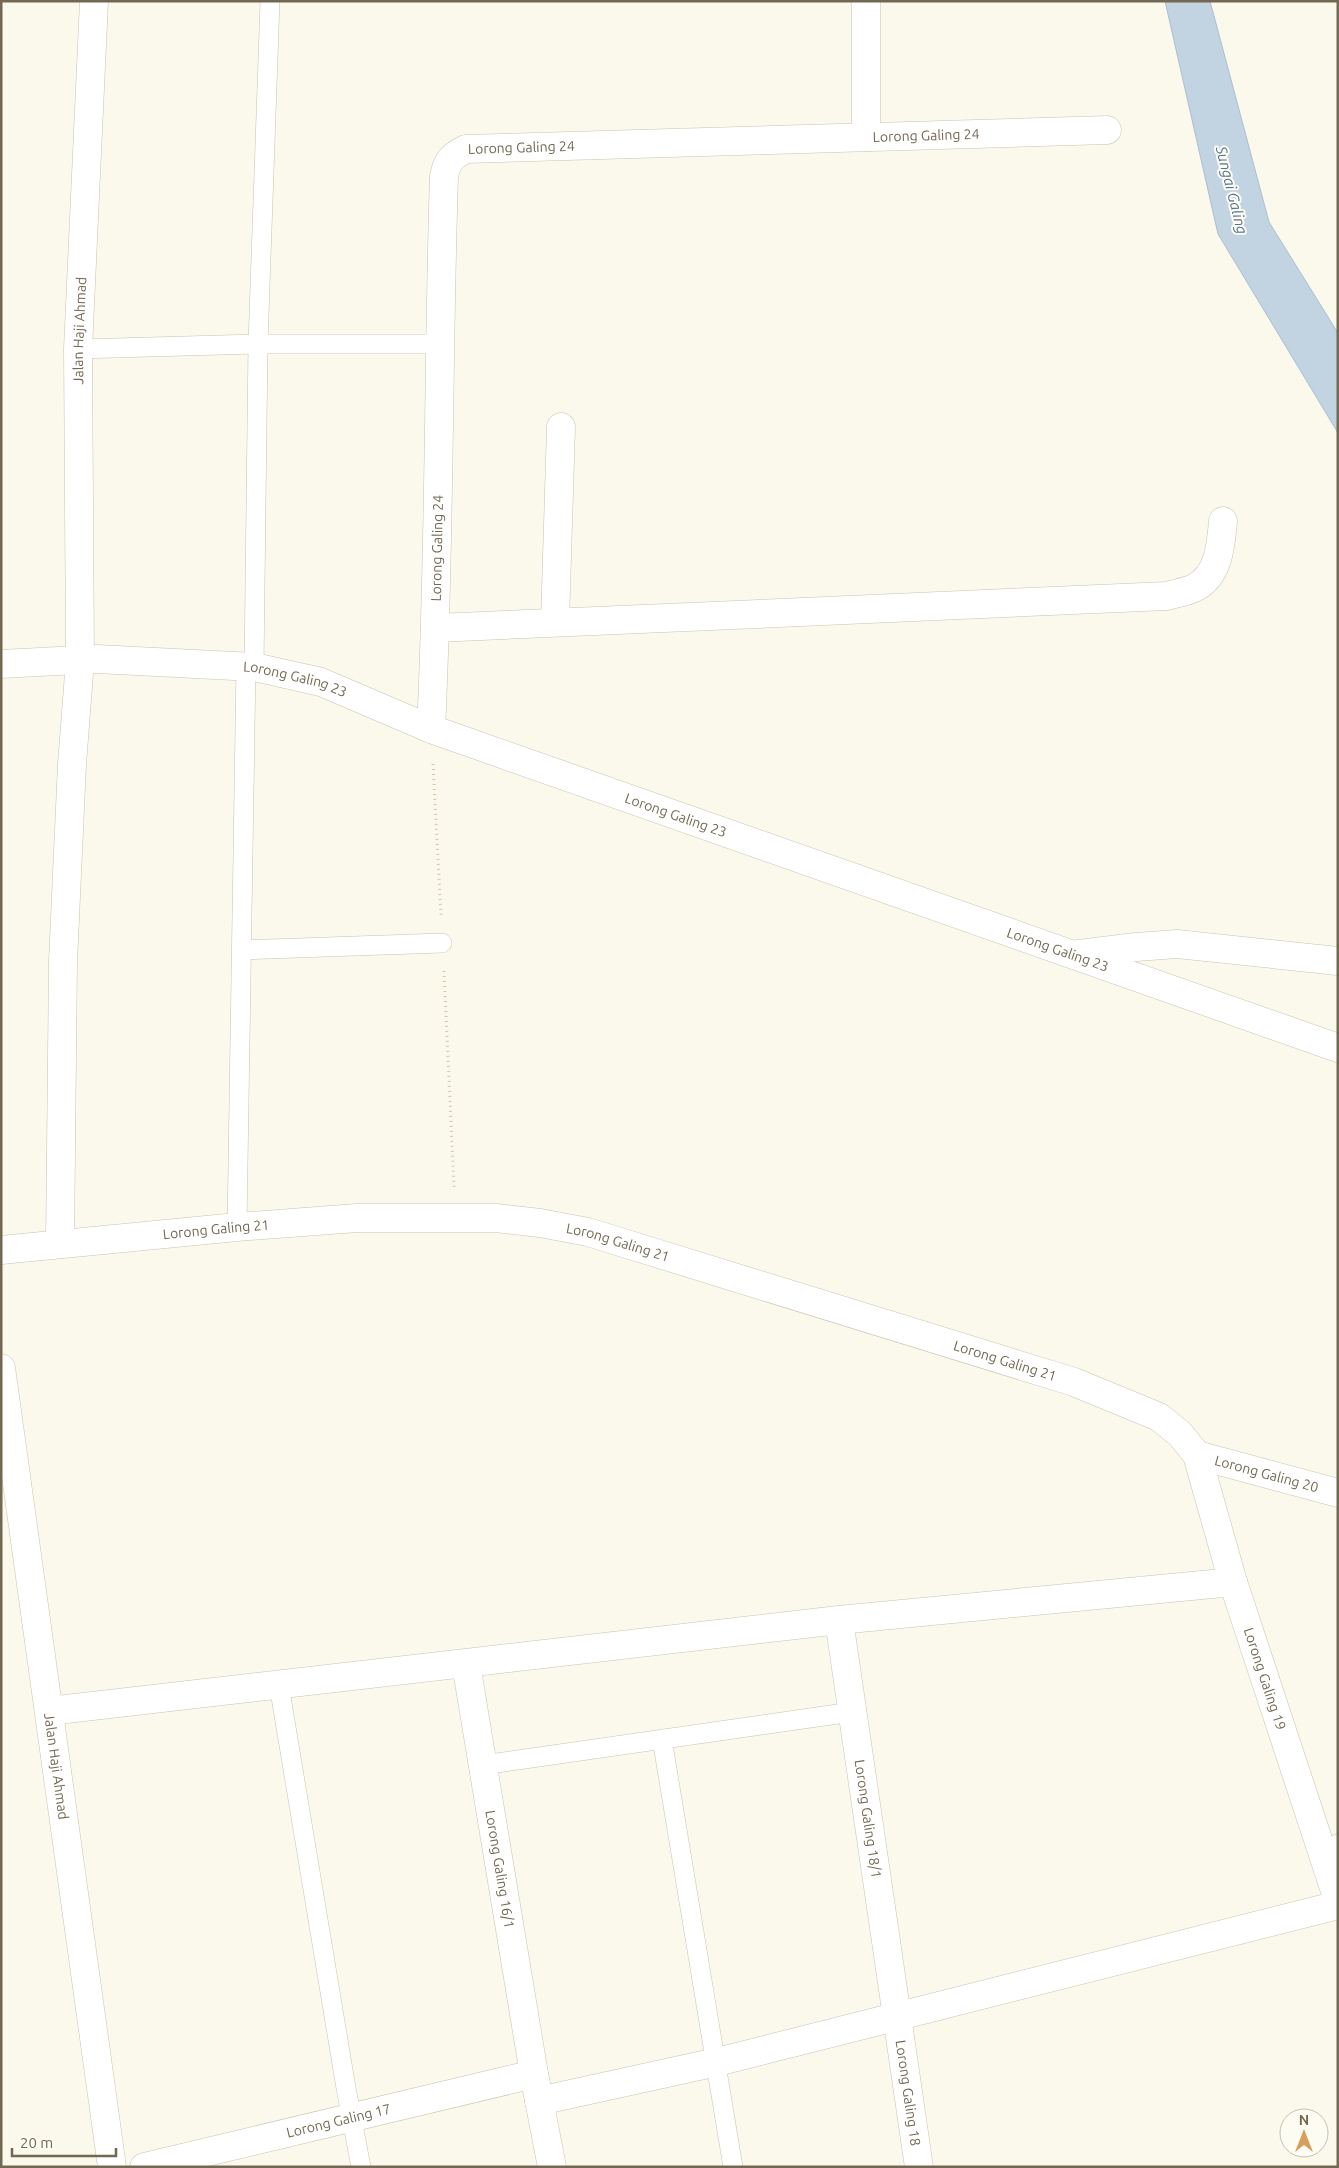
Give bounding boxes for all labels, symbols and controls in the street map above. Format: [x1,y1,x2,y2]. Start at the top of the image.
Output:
street label: Lorong Galing 24 [872,126,980,145]
street label: Lorong Galing 24 [468,138,575,157]
water label: Sungai Galing [1213,143,1251,236]
street label: Jalan Haji Ahmad [70,276,89,385]
street label: Lorong Galing 24 [428,494,446,602]
street label: Lorong Galing 23 [243,658,349,700]
street label: Lorong Galing 23 [623,790,729,840]
street label: Lorong Galing 23 [1005,924,1111,975]
street label: Lorong Galing 21 [162,1217,270,1242]
street label: Lorong Galing 21 [565,1220,671,1265]
street label: Lorong Galing 21 [952,1337,1058,1384]
street label: Lorong Galing 20 [1213,1452,1320,1495]
street label: Lorong Galing 19 [1241,1625,1289,1732]
street label: Jalan Haji Ahmad [41,1712,72,1821]
street label: Lorong Galing 18/1 [851,1758,885,1879]
street label: Lorong Galing 16/1 [482,1809,518,1930]
street label: Lorong Galing 18 [893,2039,924,2147]
street label: Lorong Galing 17 [285,2100,392,2141]
north arrow [1279,2108,1329,2158]
text: N [1299,2112,1309,2128]
scale bar [12,2126,116,2158]
text: 20 m [20,2134,53,2151]

